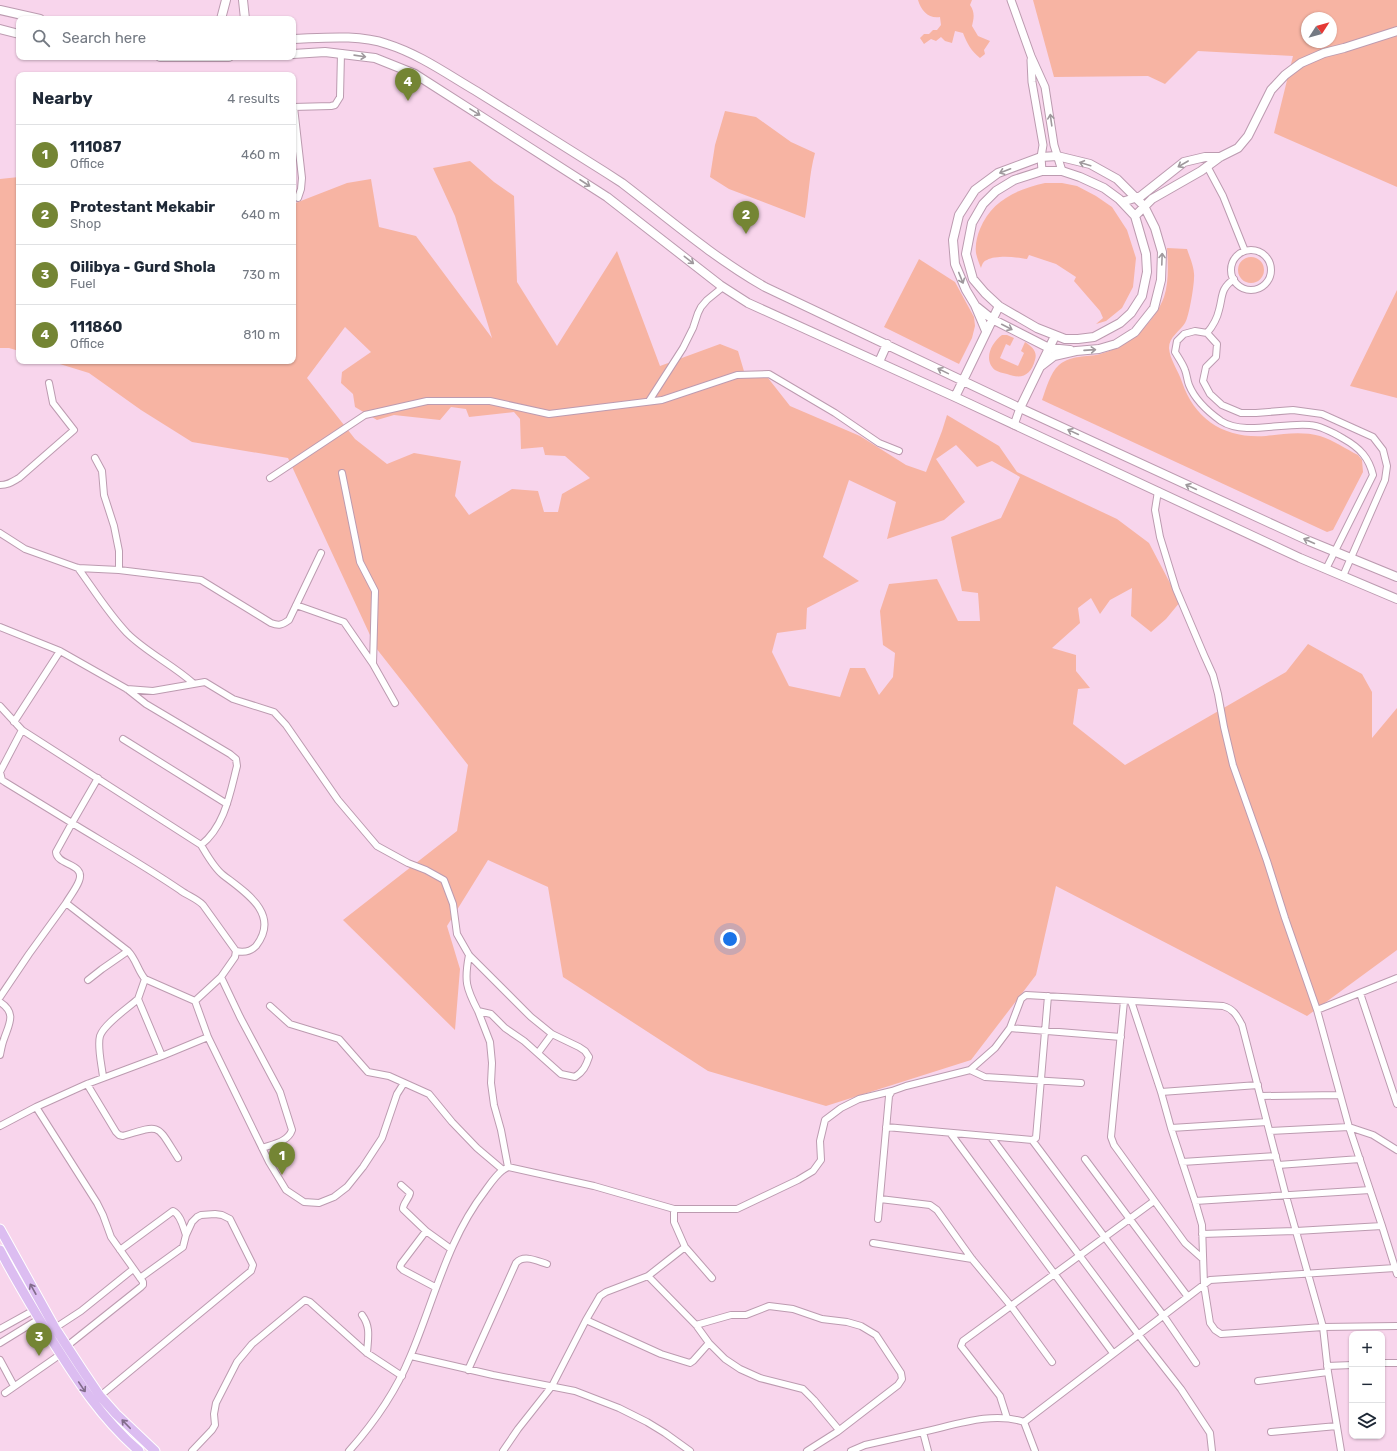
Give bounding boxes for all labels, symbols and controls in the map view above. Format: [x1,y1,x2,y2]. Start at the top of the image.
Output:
north arrow [1301,12,1337,48]
search box [16,16,296,60]
icon: search [30,27,52,49]
text: Search here [62,29,146,47]
one-way arrow [353,52,366,60]
pin: 4 [395,68,421,101]
text: Nearby [32,88,93,108]
text: 4 results [227,91,280,106]
one-way arrow [469,109,481,117]
one-way arrow [1047,114,1055,127]
text: 111087 [70,138,121,156]
text: 1 [42,147,48,162]
text: 460 m [241,147,280,162]
text: Office [70,156,104,171]
one-way arrow [1079,160,1092,167]
one-way arrow [1177,161,1189,169]
one-way arrow [999,167,1011,175]
one-way arrow [579,179,591,187]
text: Protestant Mekabir [70,198,215,216]
pin: 2 [733,201,759,234]
text: 2 [41,207,49,222]
text: 640 m [241,207,280,222]
text: Shop [70,216,101,231]
one-way arrow [1158,253,1166,266]
one-way arrow [683,256,694,264]
text: Oilibya - Gurd Shola [70,258,216,276]
text: 3 [41,267,49,282]
text: 730 m [243,267,280,282]
one-way arrow [957,271,965,283]
text: Fuel [70,276,96,291]
text: 111860 [70,318,123,336]
one-way arrow [1001,324,1013,331]
text: 4 [41,327,49,342]
text: 810 m [243,327,280,342]
text: Office [70,336,104,351]
one-way arrow [1083,346,1096,353]
one-way arrow [937,367,949,374]
one-way arrow [1067,428,1079,436]
one-way arrow [1185,482,1197,490]
one-way arrow [1304,537,1316,544]
your location [720,929,740,949]
pin: 1 [269,1142,295,1175]
one-way arrow [28,1283,36,1295]
pin: 3 [26,1323,52,1356]
map controls [1349,1331,1385,1439]
button: + [1349,1331,1385,1367]
button: − [1349,1367,1385,1403]
one-way arrow [78,1381,86,1392]
button: layers [1349,1403,1385,1439]
one-way arrow [121,1419,131,1429]

